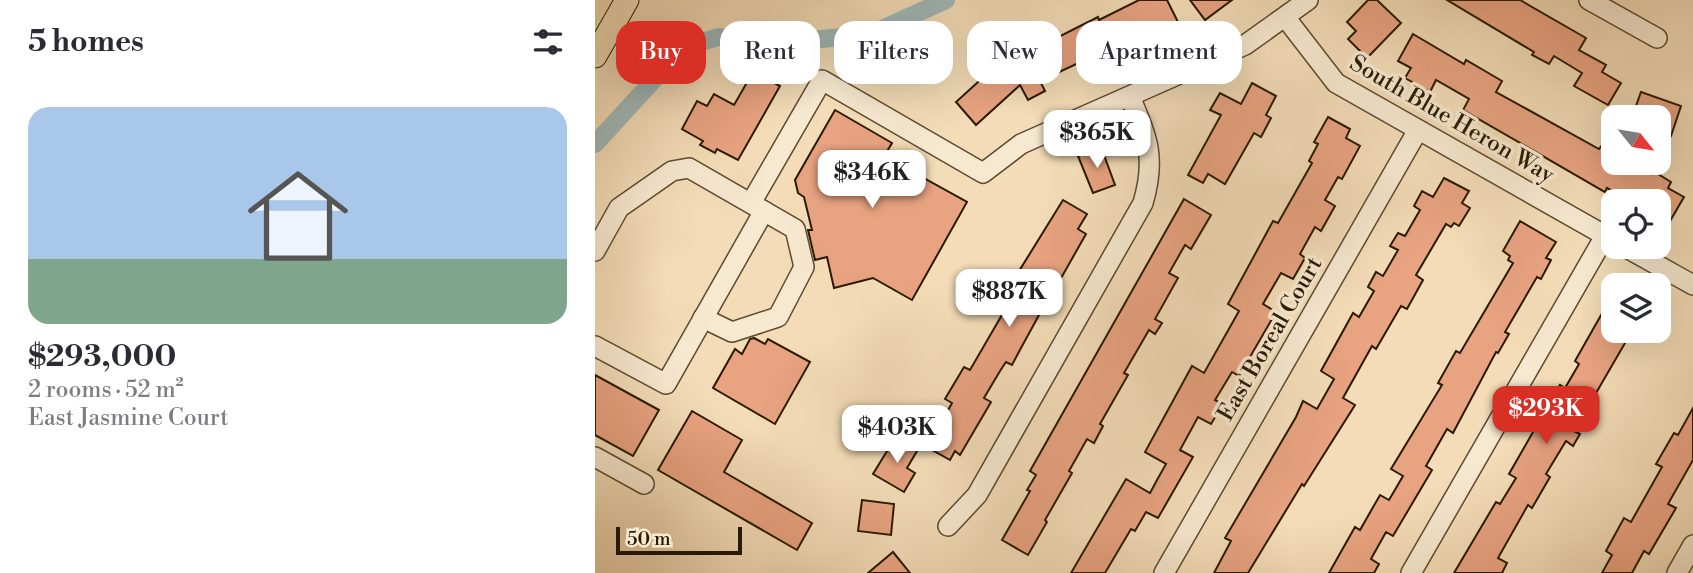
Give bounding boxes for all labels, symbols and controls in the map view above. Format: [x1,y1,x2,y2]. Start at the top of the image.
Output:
chip: Buy [616,21,706,84]
chip: Rent [720,21,820,84]
chip: Filters [834,21,953,84]
chip: New [967,21,1062,84]
chip: Apartment [1076,21,1242,84]
text: 5 homes [28,23,144,61]
icon: filters [529,23,567,61]
street label: South Blue Heron Way [1345,49,1560,189]
north arrow [1601,105,1671,175]
map controls [1601,105,1671,343]
pin: $365K [1048,110,1146,170]
text: $365K [1060,119,1134,147]
pin: $346K [823,150,921,210]
icon: home [235,153,361,279]
text: $346K [834,159,910,187]
button: locate [1601,189,1671,259]
street label: East Boreal Court [1212,252,1328,426]
pin: $887K [960,270,1058,329]
button: layers [1601,273,1671,343]
text: $887K [972,278,1046,306]
text: $293,000 [28,338,176,376]
text: 2 rooms · 52 m² [28,376,184,404]
pin: $293K [1497,386,1595,446]
text: $293K [1508,395,1584,423]
text: East Jasmine Court [28,404,229,432]
pin: $403K [848,406,946,465]
text: $403K [858,414,936,442]
scale bar [616,524,742,556]
text: 50 m [627,527,671,551]

